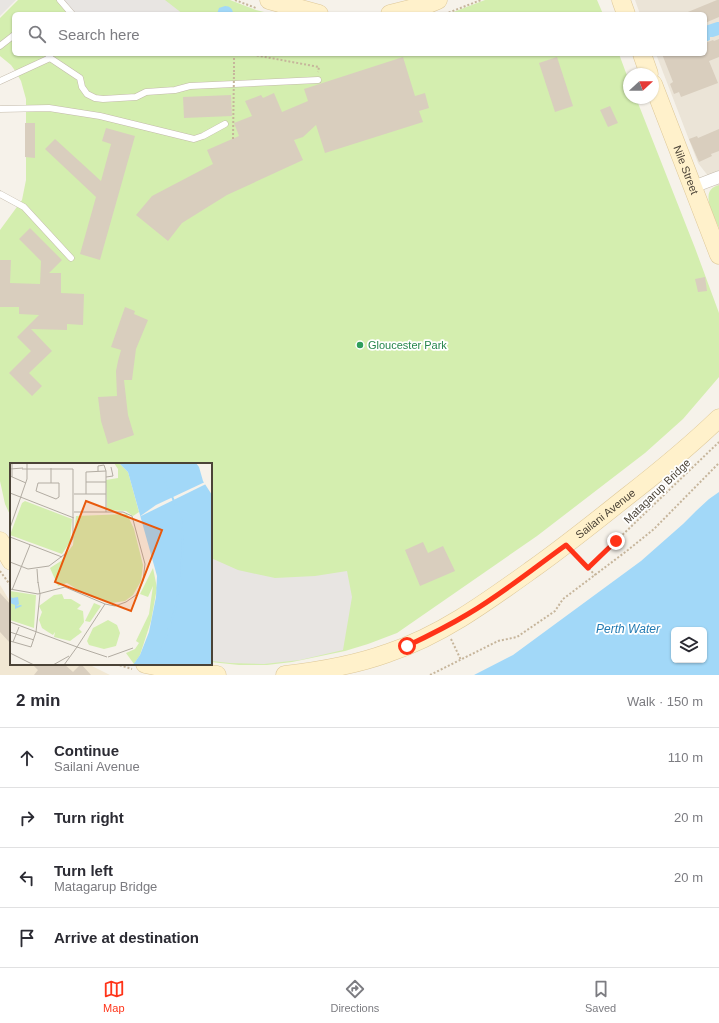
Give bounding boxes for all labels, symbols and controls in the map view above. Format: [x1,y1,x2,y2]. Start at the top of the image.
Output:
search box [12,12,707,56]
icon: search [26,23,48,45]
text: Search here [58,26,140,43]
north arrow [623,68,659,104]
street label: Nile Street [671,144,701,196]
place label: Gloucester Park [368,339,447,351]
marker: Gloucester Park [355,340,365,350]
street label: Matagarup Bridge [621,456,693,526]
inset map [10,463,212,665]
street label: Sailani Avenue [573,486,638,541]
route end [607,532,625,550]
water label: Perth Water [596,622,661,636]
map controls [671,627,707,663]
button: layers [671,627,707,663]
route start [398,637,416,655]
text: 2 min [16,691,60,710]
text: Walk · 150 m [627,694,703,709]
text: Continue [54,742,119,759]
icon: ahead [16,747,38,769]
text: 110 m [668,750,703,765]
text: Sailani Avenue [54,759,140,774]
icon: right [16,807,38,829]
text: Turn right [54,809,124,826]
text: 20 m [674,810,703,825]
text: Turn left [54,862,113,879]
icon: left [16,867,38,889]
text: 20 m [674,870,703,885]
text: Matagarup Bridge [54,879,157,894]
icon: arrive [16,927,38,949]
text: Arrive at destination [54,929,199,946]
tab: Map [103,978,125,1014]
tab: Directions [330,978,379,1014]
tab: Saved [585,978,616,1014]

